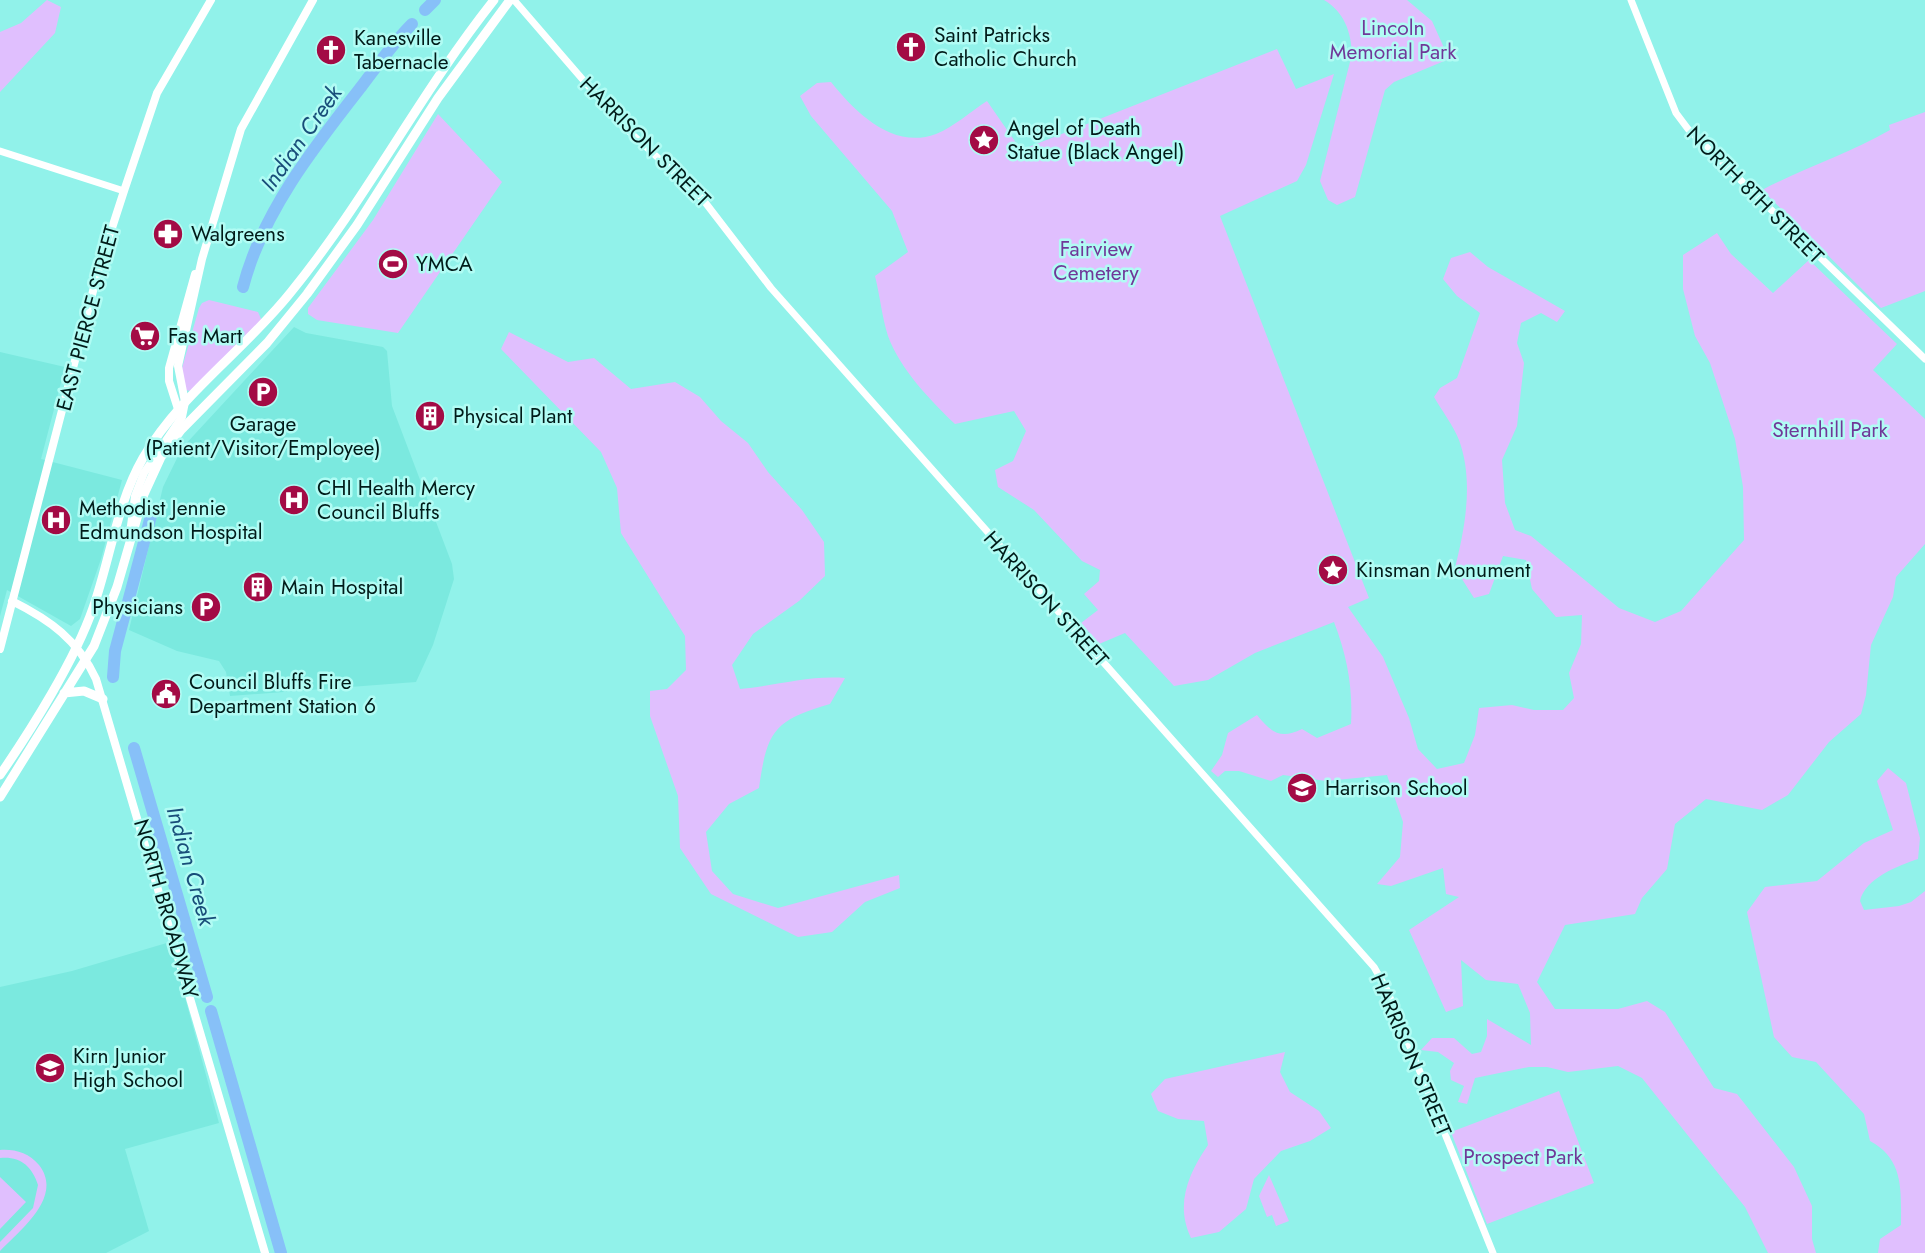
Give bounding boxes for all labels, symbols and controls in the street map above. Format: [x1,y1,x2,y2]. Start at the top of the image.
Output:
park label: Lincoln Memorial Park [1330,13,1457,67]
place label: Saint Patricks Catholic Church [934,20,1077,74]
place label: Kanesville Tabernacle [354,23,449,77]
church icon: Saint Patricks Catholic Church [894,30,928,64]
church icon: Kanesville Tabernacle [314,33,348,67]
street label: HARRISON STREET [573,70,717,214]
water label: Indian Creek [252,77,351,198]
place label: Angel of Death Statue (Black Angel) [1007,113,1185,167]
street label: NORTH 8TH STREET [1680,120,1831,271]
place icon: Angel of Death Statue (Black Angel) [967,123,1001,157]
pharmacy icon: Walgreens [151,217,185,251]
place label: Walgreens [191,219,285,249]
street label: EAST PIERCE STREET [49,222,127,414]
park label: Fairview Cemetery [1053,234,1139,288]
sports icon: YMCA [376,247,410,281]
place label: YMCA [416,249,473,279]
supermarket icon: Fas Mart [128,319,162,353]
place label: Fas Mart [168,321,242,351]
parking icon: Garage (Patient/Visitor/Employee) [246,375,280,409]
building icon: Physical Plant [413,399,447,433]
place label: Physical Plant [453,401,572,431]
place label: Garage (Patient/Visitor/Employee) [145,409,381,463]
park label: Sternhill Park [1772,415,1888,445]
place label: CHI Health Mercy Council Bluffs [317,473,476,527]
hospital icon: CHI Health Mercy Council Bluffs [277,483,311,517]
place label: Methodist Jennie Edmundson Hospital [79,493,263,547]
hospital icon: Methodist Jennie Edmundson Hospital [39,503,73,537]
street label: HARRISON STREET [977,524,1116,674]
place icon: Kinsman Monument [1316,553,1350,587]
place label: Kinsman Monument [1356,555,1530,585]
building icon: Main Hospital [241,570,275,604]
place label: Main Hospital [281,572,403,602]
parking icon: Physicians [189,590,223,624]
place label: Physicians [92,592,183,622]
place label: Council Bluffs Fire Department Station 6 [189,667,376,721]
public building icon: Council Bluffs Fire Department Station 6 [149,677,183,711]
school or university icon: Harrison School [1285,771,1319,805]
place label: Harrison School [1325,773,1468,803]
water label: Indian Creek [158,802,225,931]
street label: NORTH BROADWAY [126,816,206,1003]
street label: HARRISON STREET [1363,969,1459,1141]
place label: Kirn Junior High School [73,1041,183,1095]
school or university icon: Kirn Junior High School [33,1051,67,1085]
park label: Prospect Park [1463,1142,1583,1172]

